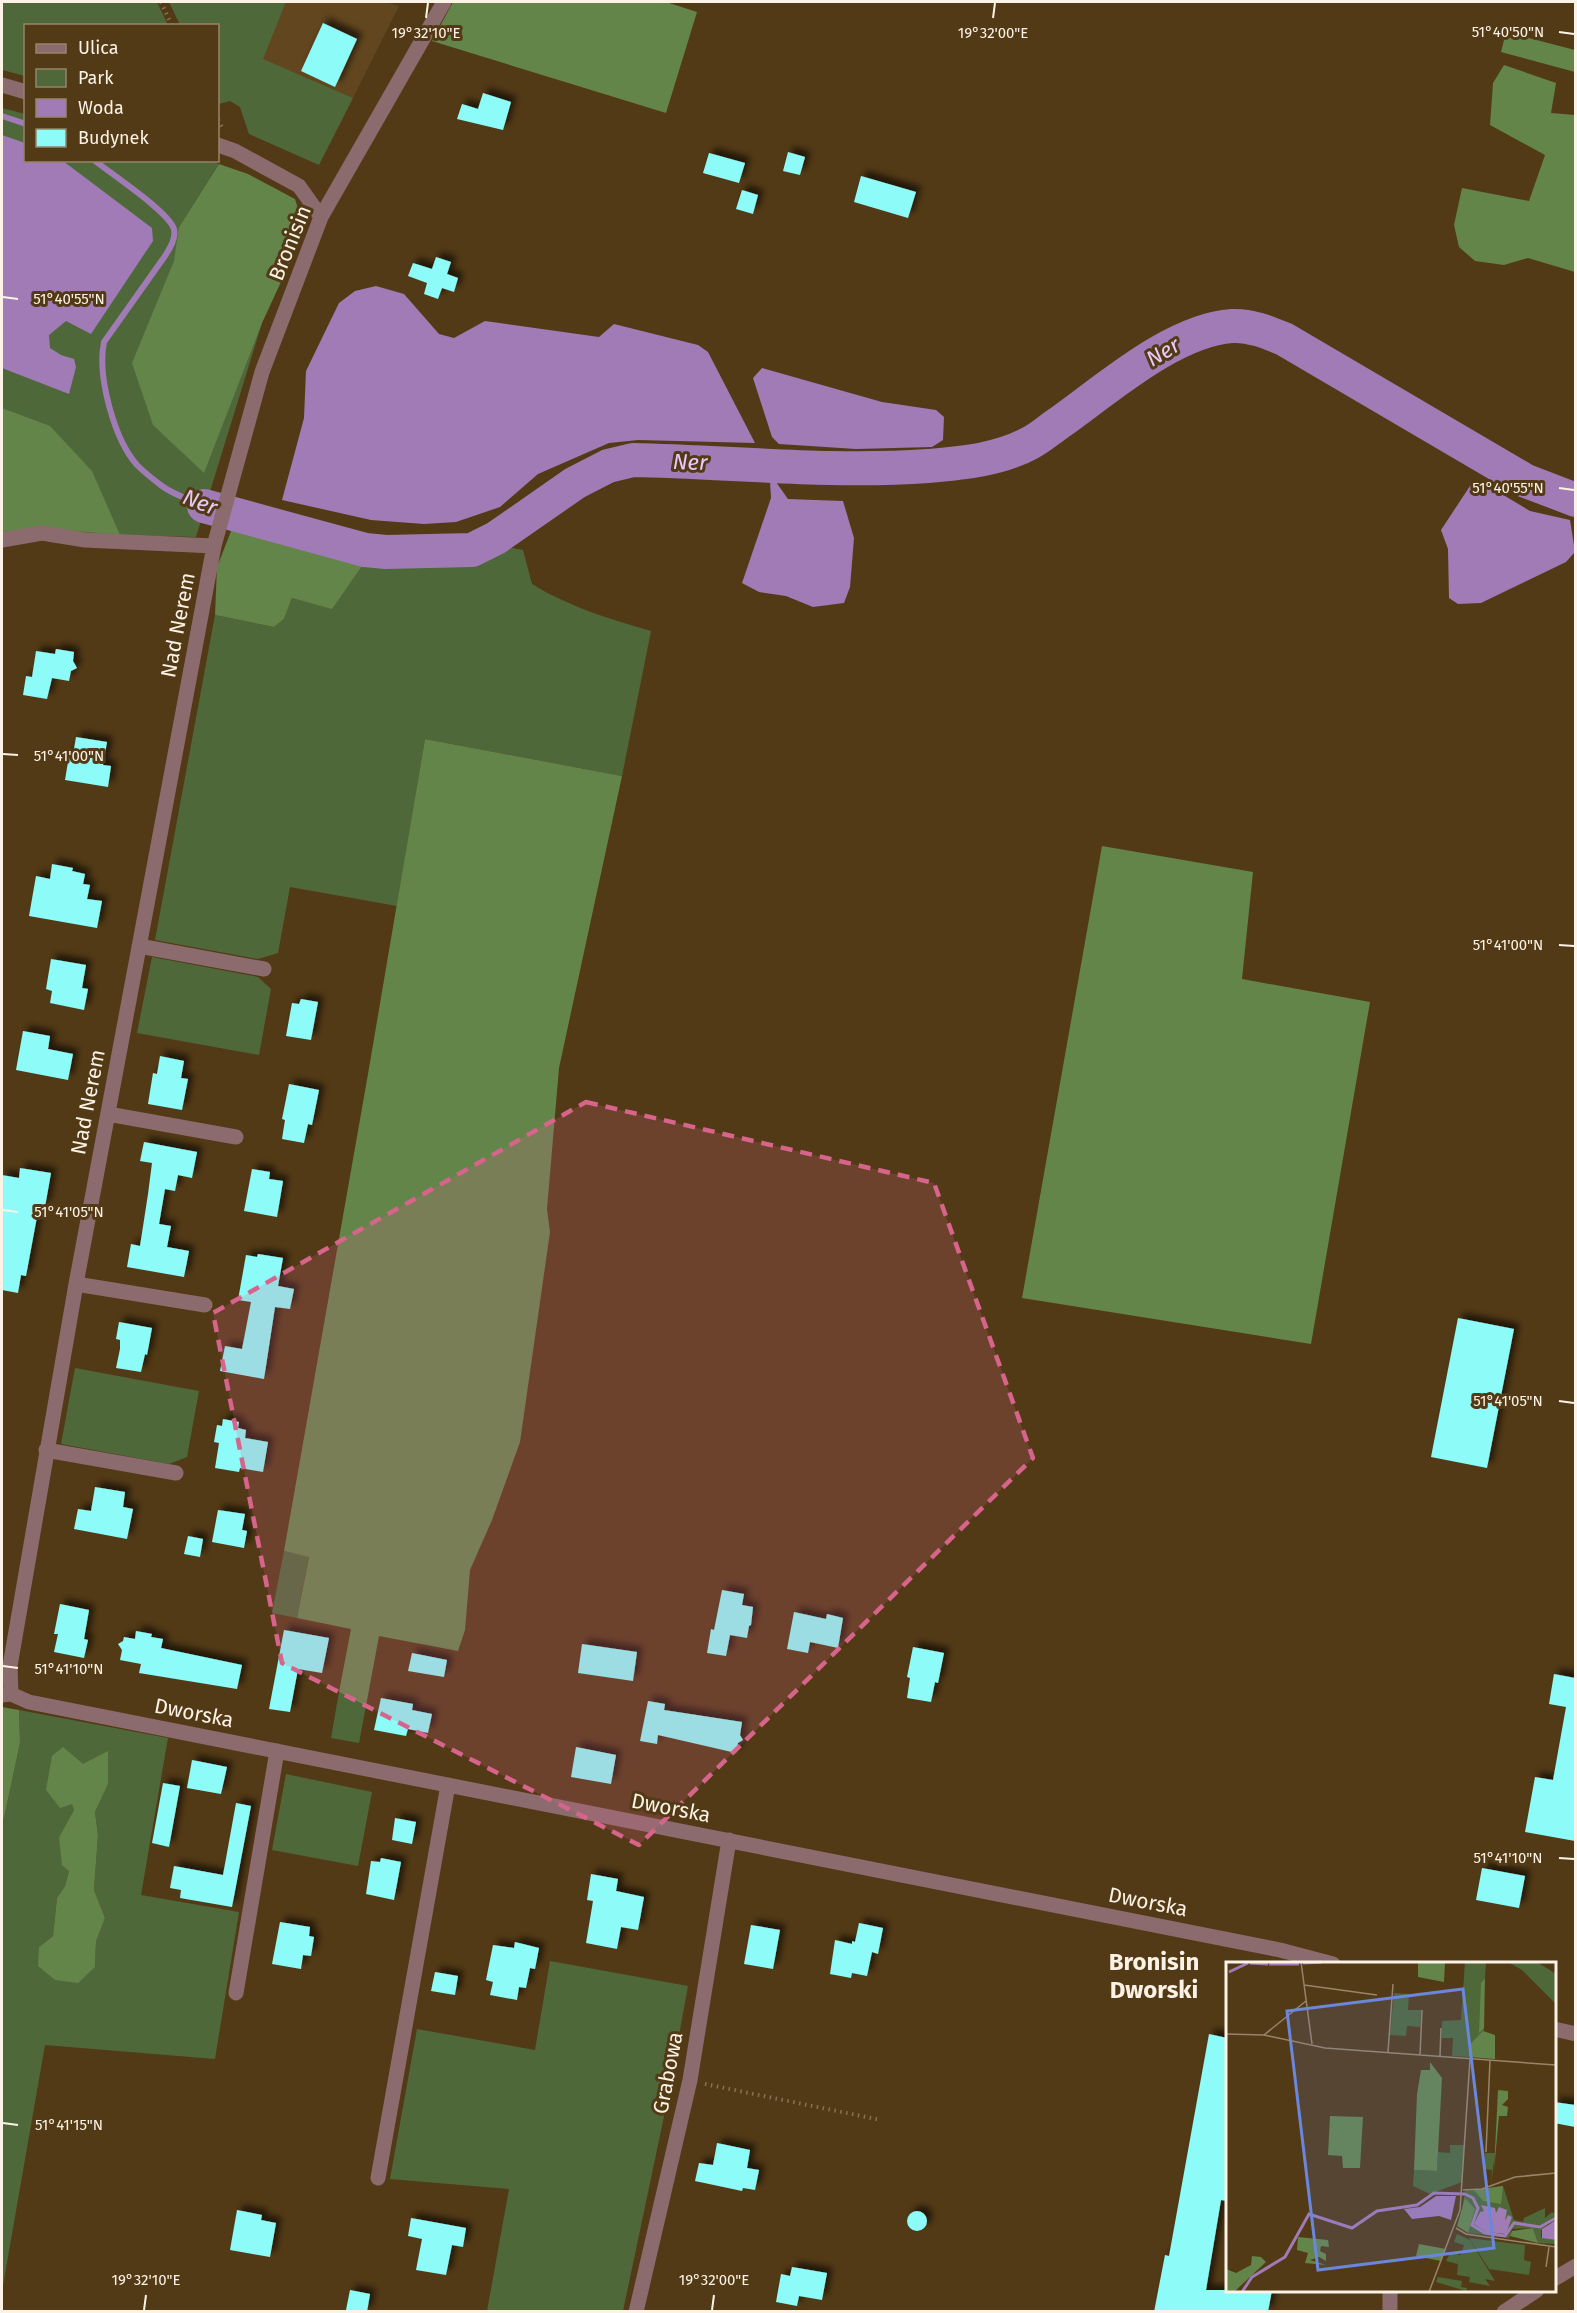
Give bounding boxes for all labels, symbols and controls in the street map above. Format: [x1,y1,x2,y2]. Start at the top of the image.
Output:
text: 51°40'50"N [1472,23,1544,41]
legend [24,24,219,162]
text: 19°32'10"E [392,24,461,42]
text: 19°32'00"E [958,24,1028,42]
text: Ulica [78,37,118,59]
text: Park [78,67,114,89]
text: Woda [78,97,124,119]
text: Budynek [78,127,149,149]
street label: Bronisin [263,202,317,284]
text: 51°40'55"N [33,290,105,308]
water label: Ner [1141,331,1185,372]
water label: Ner [672,448,708,476]
text: 51°40'55"N [1472,479,1544,497]
water label: Ner [179,483,222,521]
street label: Nad Nerem [155,570,201,680]
text: 51°41'00"N [34,747,104,765]
text: 51°41'00"N [1473,936,1543,954]
street label: Nad Nerem [65,1047,111,1157]
text: 51°41'05"N [34,1203,104,1221]
text: 51°41'05"N [1473,1392,1543,1410]
text: 51°41'10"N [35,1660,103,1678]
street label: Dworska [152,1693,236,1733]
street label: Dworska [629,1788,713,1828]
text: 51°41'10"N [1474,1849,1542,1867]
street label: Dworska [1106,1882,1190,1922]
district label: Bronisin Dworski [1109,1948,1199,2004]
inset map [1226,1962,1556,2292]
street label: Grabowa [647,2030,689,2116]
text: 51°41'15"N [35,2116,103,2134]
text: 19°32'10"E [112,2271,181,2289]
text: 19°32'00"E [679,2271,749,2289]

